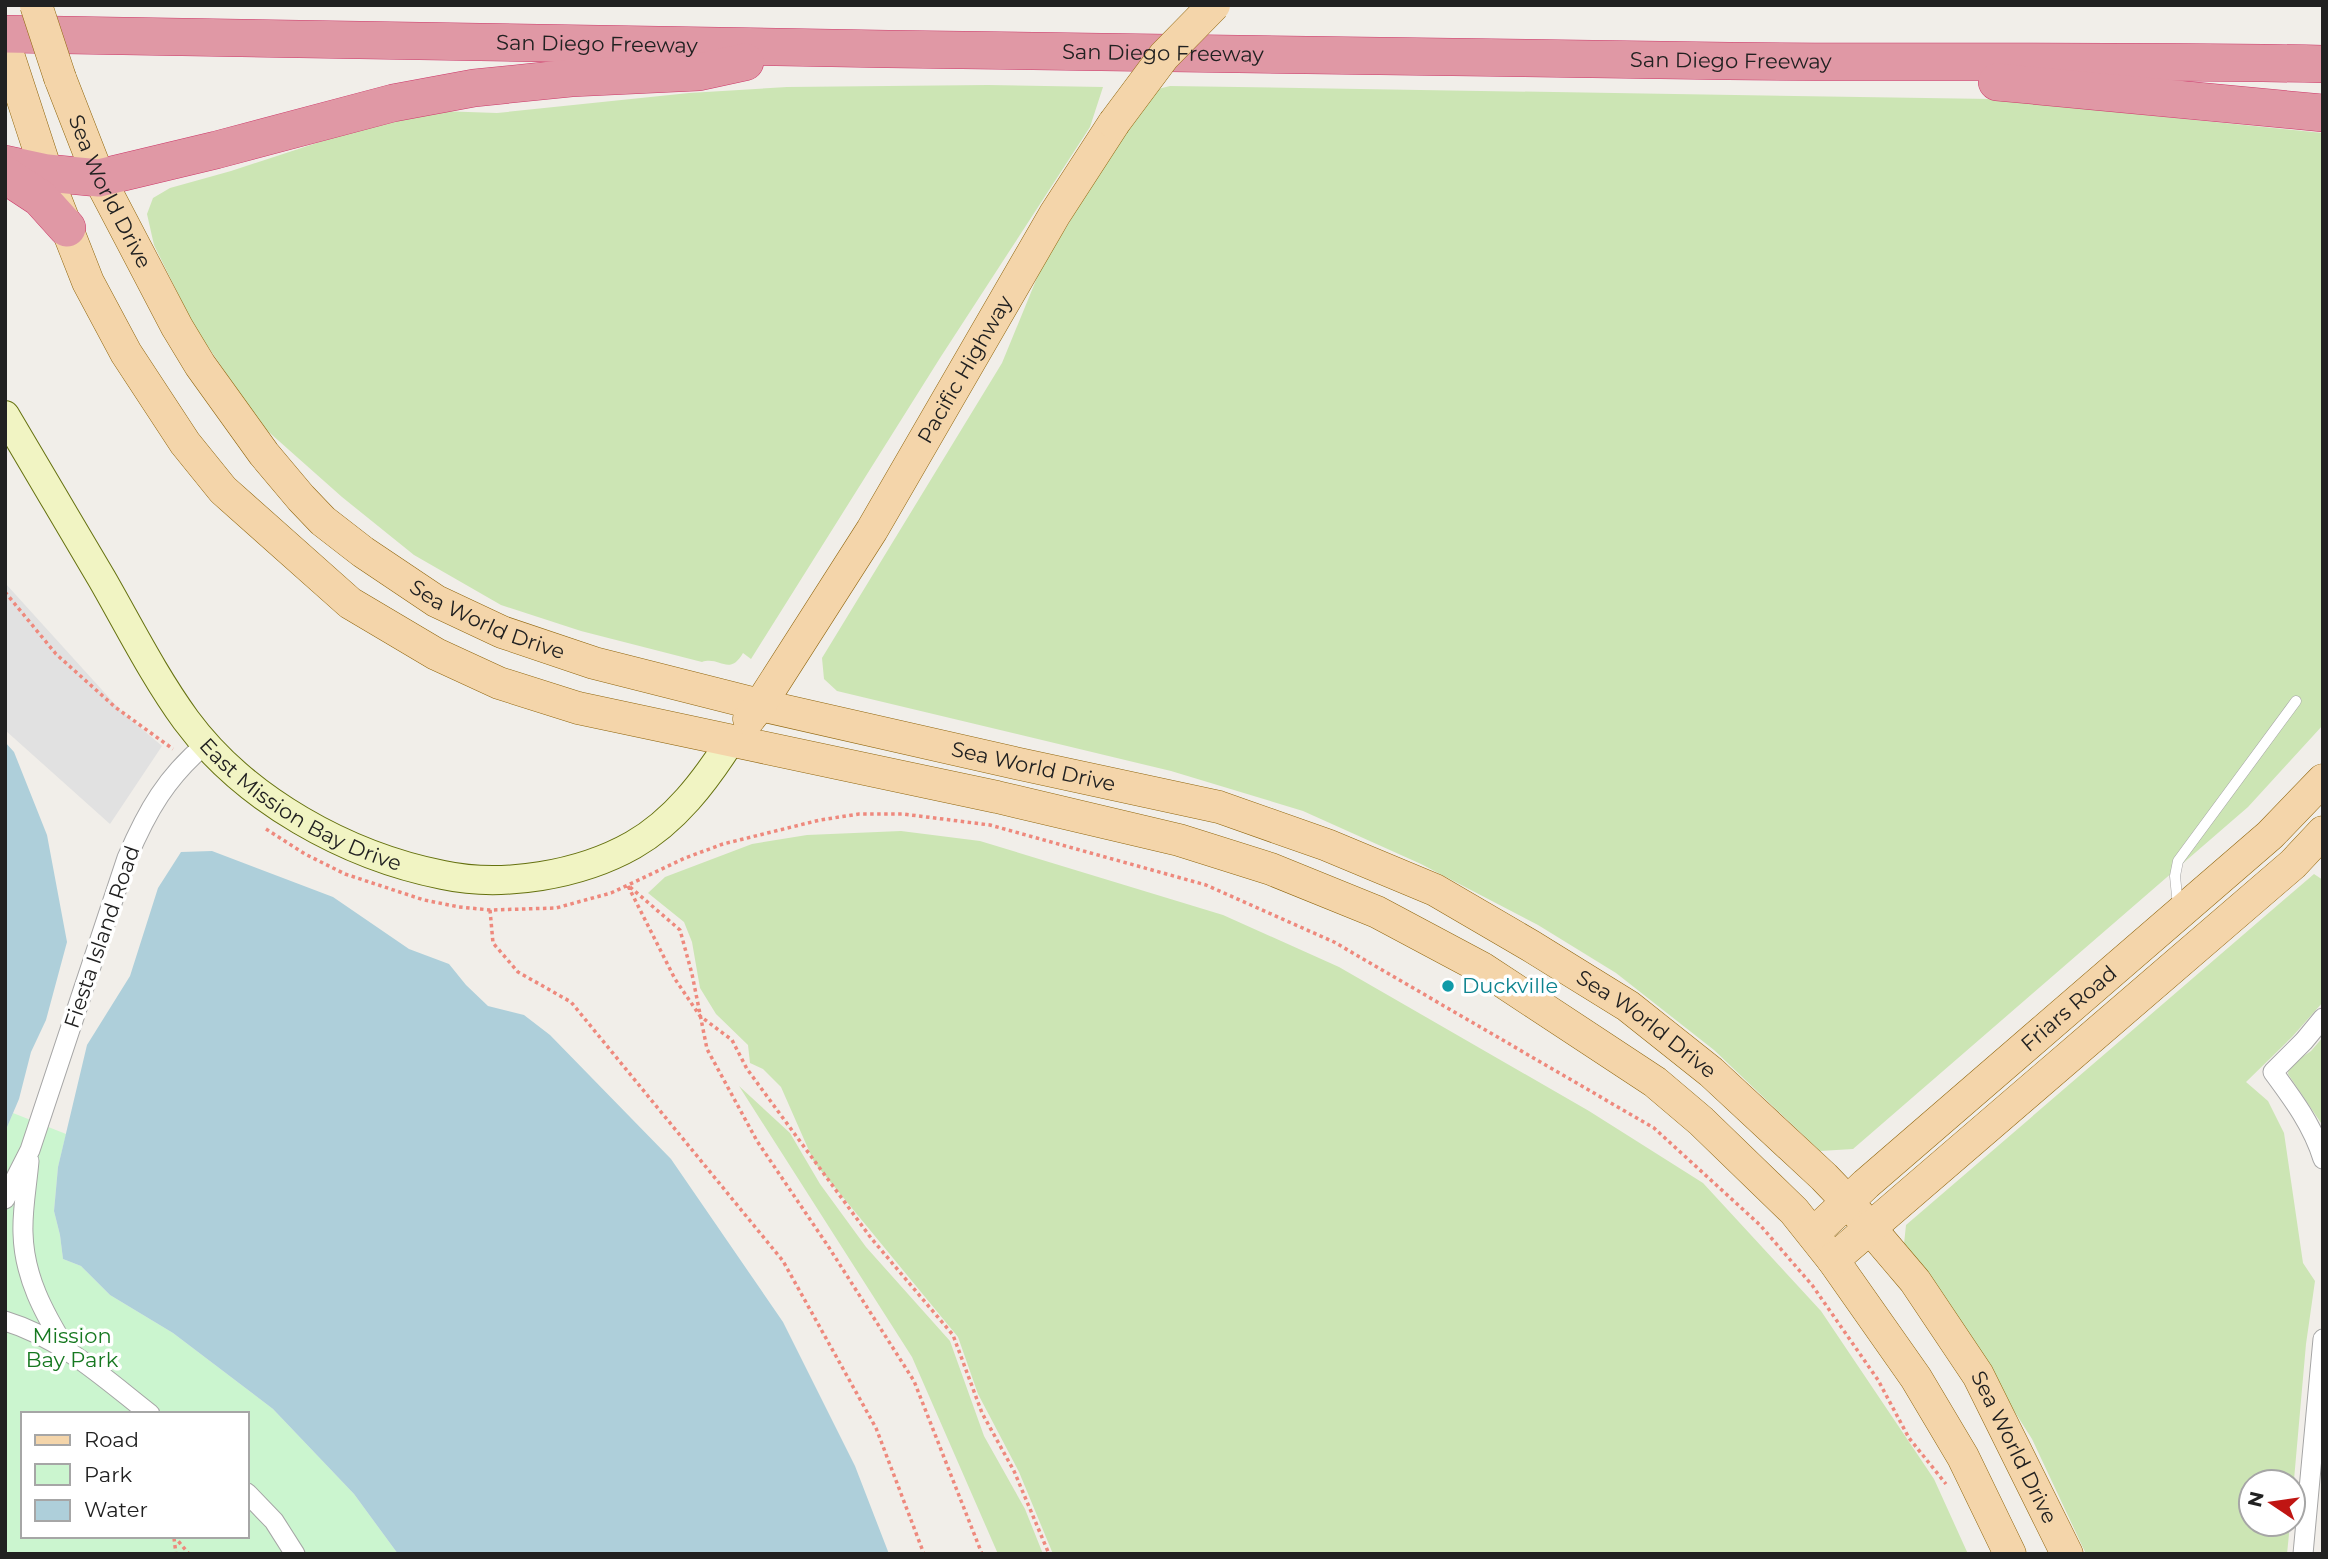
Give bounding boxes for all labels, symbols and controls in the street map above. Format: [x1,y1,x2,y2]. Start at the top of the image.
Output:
street label: San Diego Freeway [496,29,699,58]
street label: San Diego Freeway [1062,39,1264,67]
street label: San Diego Freeway [1630,47,1832,74]
street label: Sea World Drive [63,111,157,272]
street label: Pacific Highway [912,290,1017,448]
street label: Sea World Drive [405,574,568,664]
street label: East Mission Bay Drive [195,733,405,876]
street label: Sea World Drive [949,736,1118,796]
street label: Fiesta Island Road [59,842,144,1031]
street label: Friars Road [2016,960,2122,1057]
street label: Sea World Drive [1572,964,1722,1083]
place label: Duckville [1462,973,1558,998]
marker: Duckville [1440,978,1456,994]
park label: Mission Bay Park [26,1323,119,1372]
street label: Sea World Drive [1966,1367,2063,1528]
legend [21,1412,248,1538]
text: Road [84,1427,139,1452]
text: Park [84,1462,132,1487]
north arrow [2237,1468,2307,1538]
text: N [2243,1489,2269,1509]
text: Water [84,1497,148,1522]

